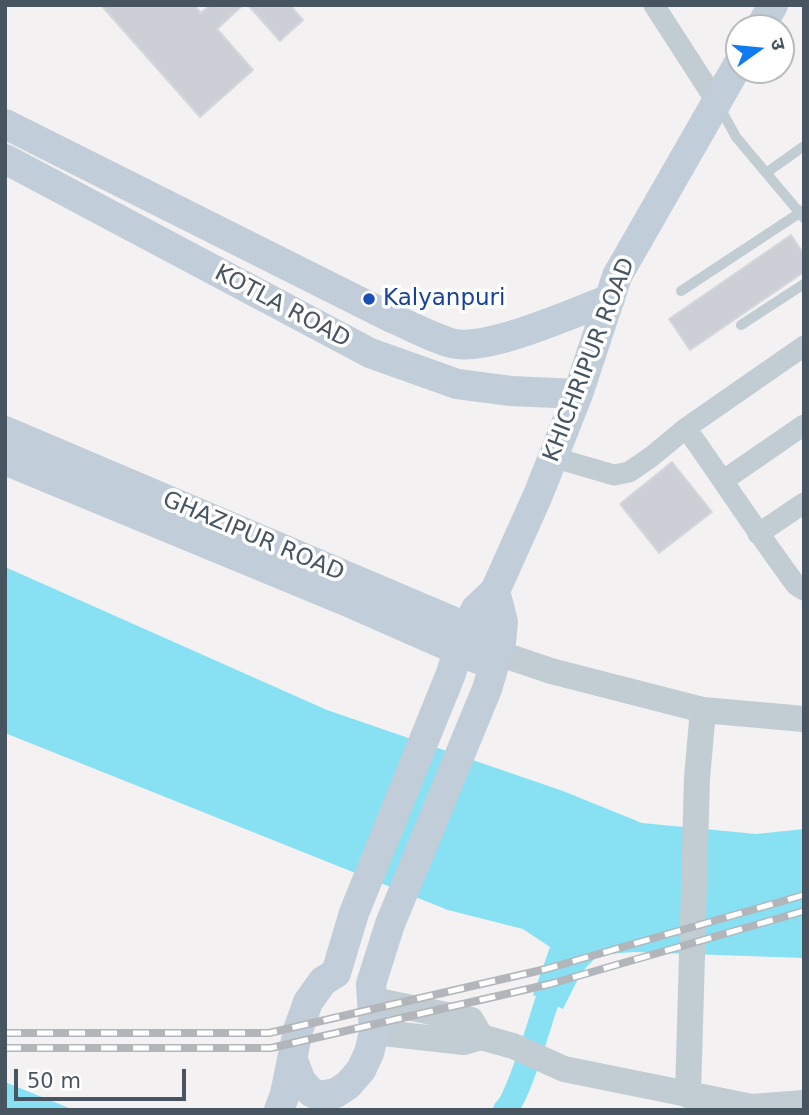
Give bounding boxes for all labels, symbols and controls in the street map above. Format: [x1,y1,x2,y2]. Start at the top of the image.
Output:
north arrow [725,14,795,84]
text: उ [766,36,790,52]
street label: KHICHRIPUR ROAD [538,254,642,466]
street label: KOTLA ROAD [210,260,354,354]
place label: Kalyanpuri [383,285,505,313]
marker: Kalyanpuri [361,291,377,307]
street label: GHAZIPUR ROAD [158,486,348,588]
scale bar [18,1056,189,1100]
text: 50 m [27,1069,81,1093]

